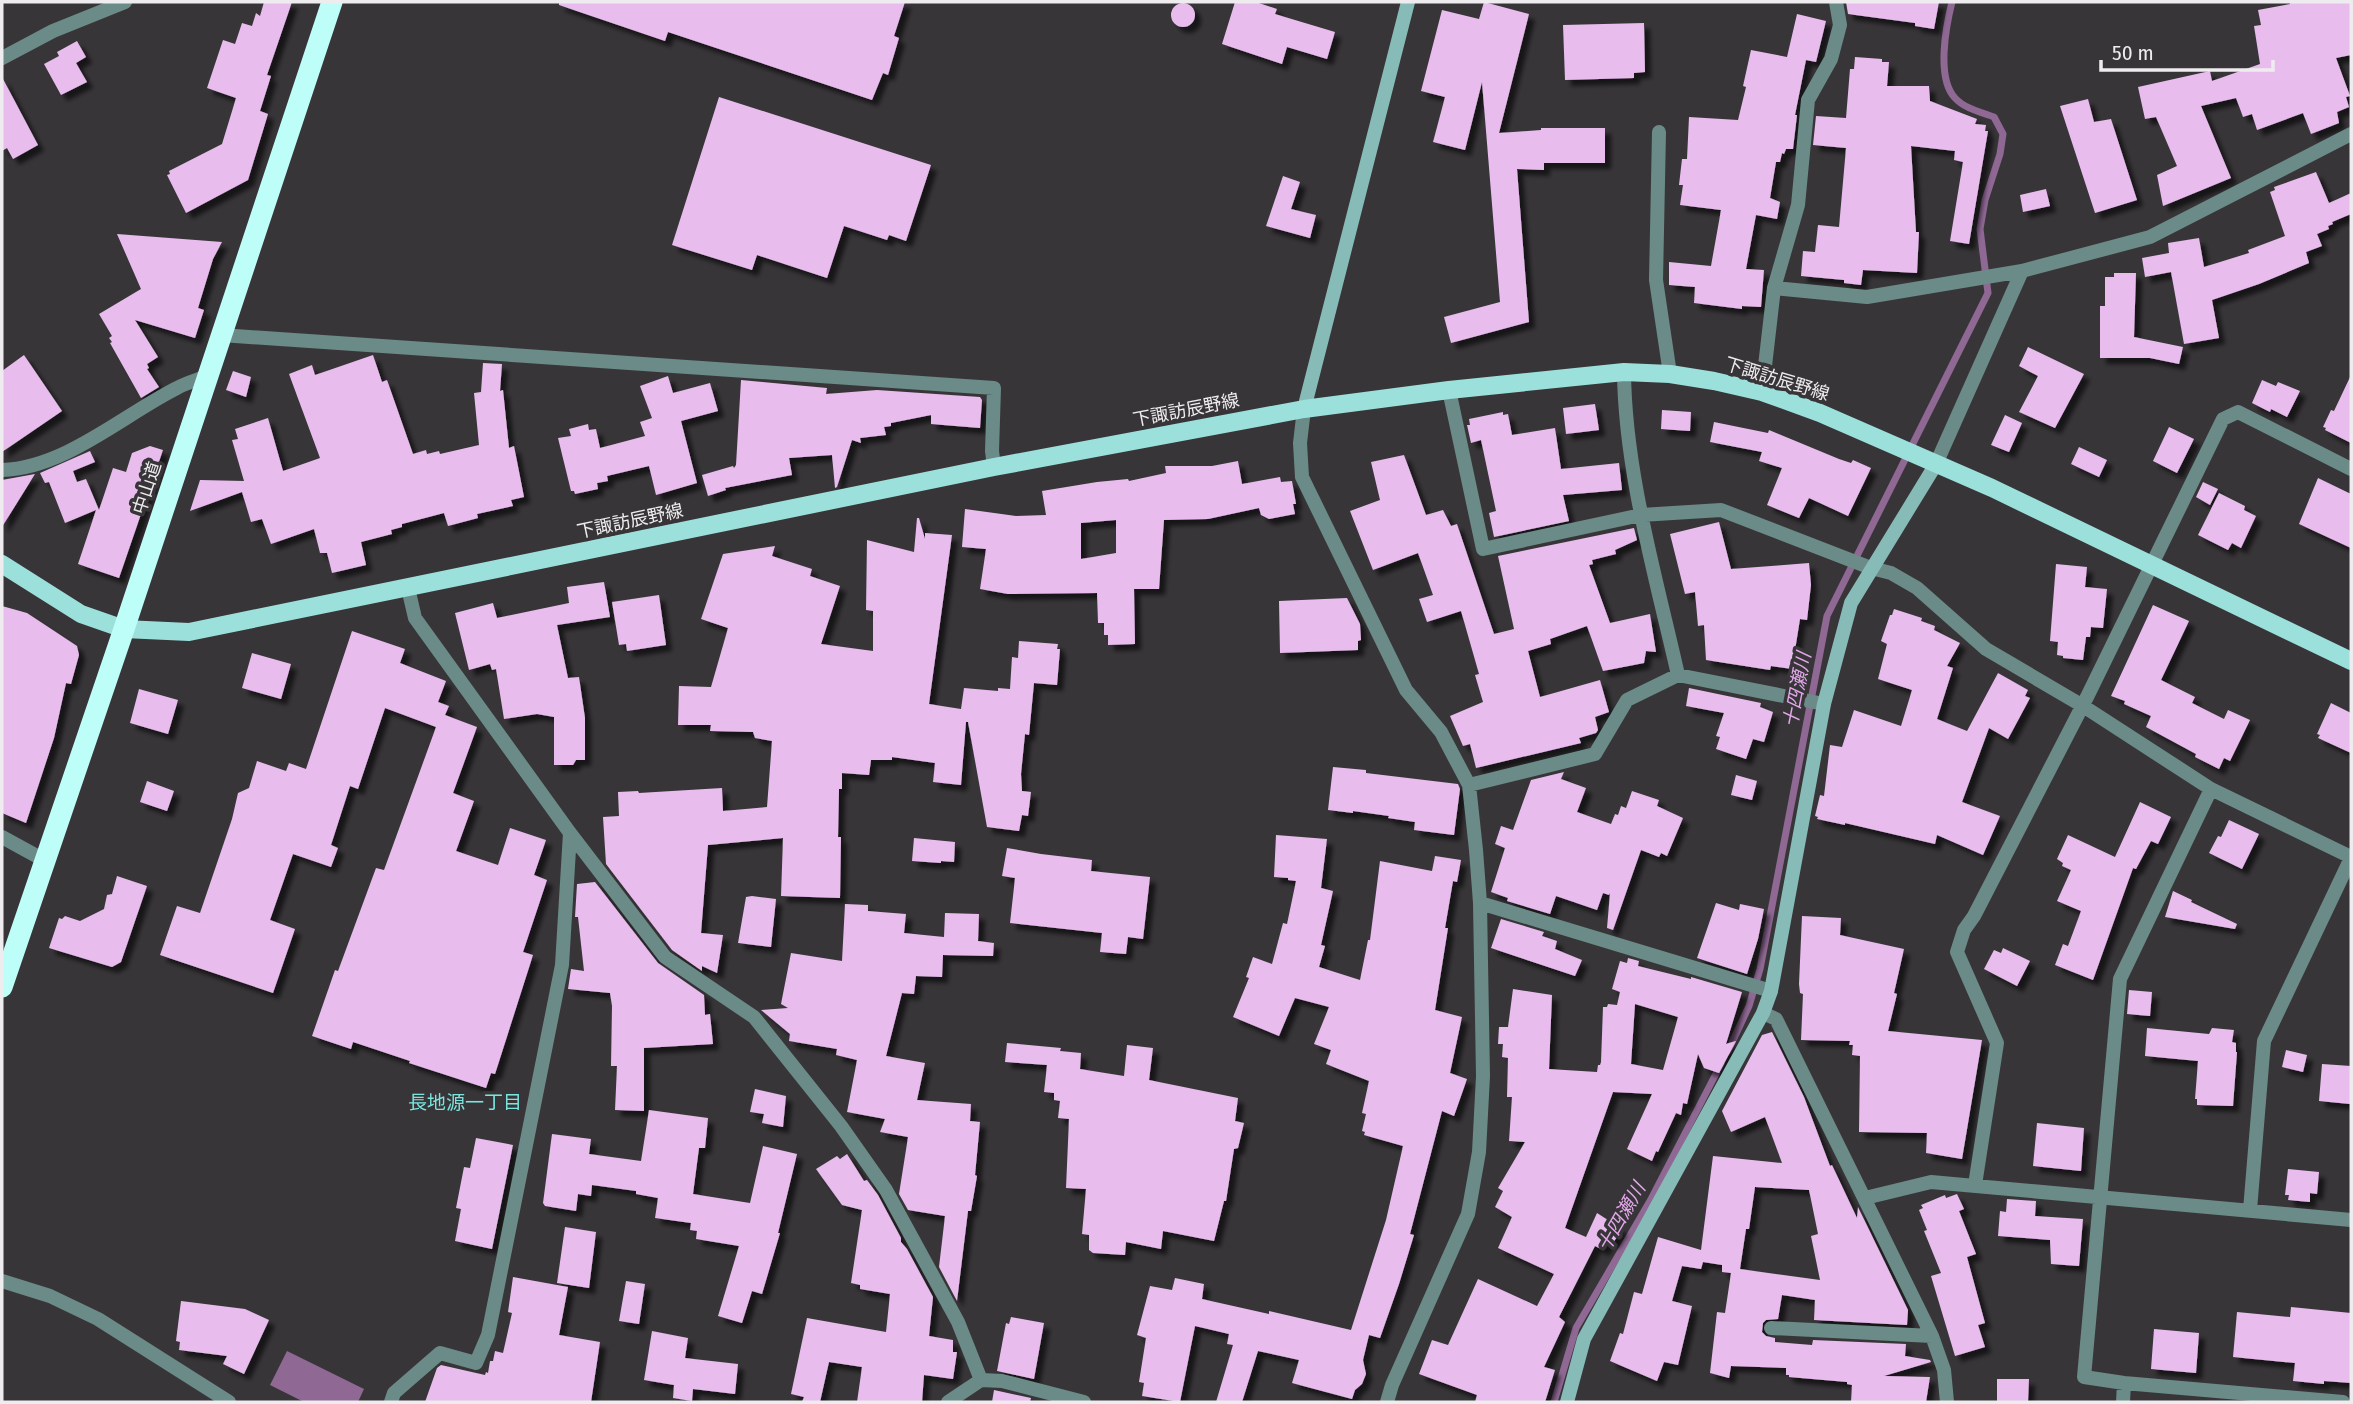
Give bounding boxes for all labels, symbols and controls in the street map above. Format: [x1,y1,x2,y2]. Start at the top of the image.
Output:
scale bar [2101,28,2272,72]
text: 50 m [2112,40,2154,66]
street label: 下諏訪辰野線 [1722,353,1832,405]
street label: 下諏訪辰野線 [1131,389,1241,431]
street label: 中山道 [128,459,166,517]
street label: 下諏訪辰野線 [575,499,685,543]
water label: 十四瀬川 [1778,649,1816,730]
district label: 長地源一丁目 [408,1091,522,1114]
water label: 十四瀬川 [1592,1177,1651,1256]

